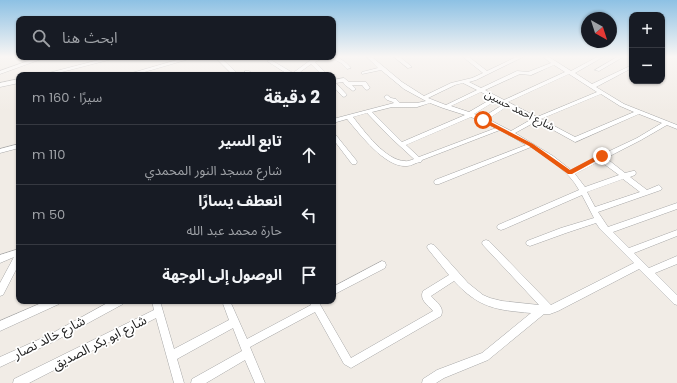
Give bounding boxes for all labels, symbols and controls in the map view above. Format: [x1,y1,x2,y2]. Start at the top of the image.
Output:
north arrow [581,12,617,48]
map controls [629,12,665,84]
button: + [629,12,665,48]
search box [16,16,336,60]
icon: search [30,27,52,49]
text: ابحث هنا [62,27,118,48]
button: − [629,48,665,84]
text: 2 دقيقة [264,85,320,109]
street label: شارع احمد حسين [482,85,558,135]
text: سيرًا · 160 m [32,88,102,107]
route start [474,111,492,129]
text: تابع السير [219,130,282,151]
icon: ahead [298,144,320,166]
text: 110 m [32,145,65,164]
route end [593,147,611,165]
text: شارع مسجد النور المحمدي [145,161,282,180]
text: انعطف يسارًا [198,190,282,211]
icon: left [298,204,320,226]
text: 50 m [32,205,65,224]
text: حارة محمد عبد الله [186,221,282,240]
text: الوصول إلى الوجهة [162,264,282,285]
icon: arrive [298,264,320,286]
street label: شارع ابو بكر الصديق [49,310,150,375]
street label: شارع خالد نصار [9,311,89,365]

